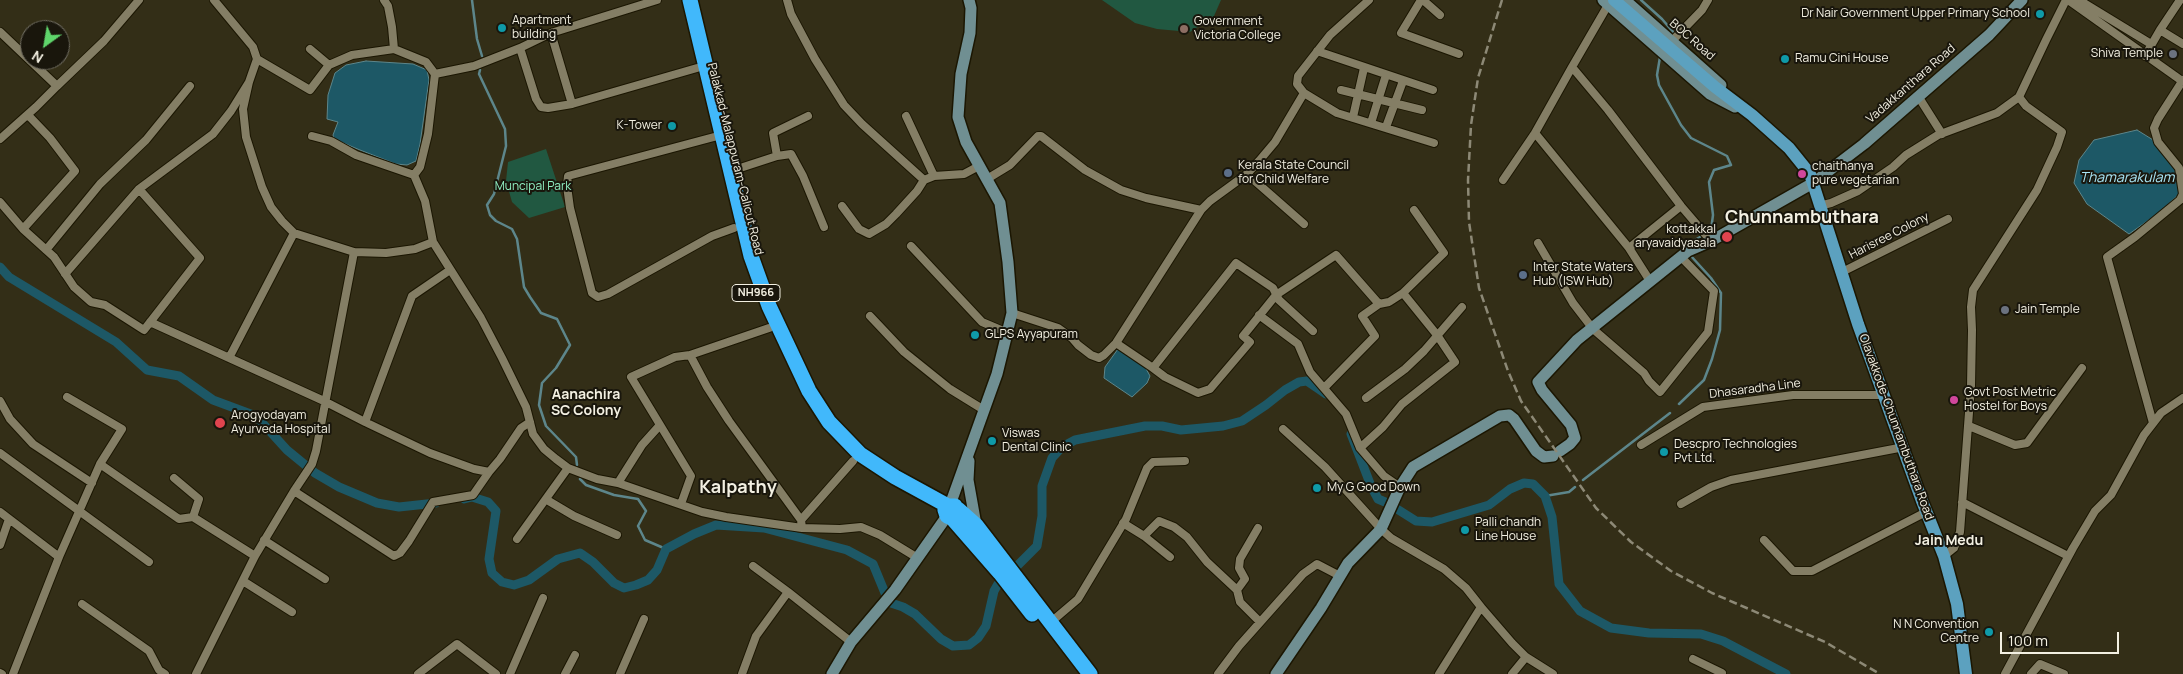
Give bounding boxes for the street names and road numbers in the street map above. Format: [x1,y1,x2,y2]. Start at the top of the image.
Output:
street label: BOC Road [1666,16,1718,64]
street label: Vadakkanthara Road [1864,41,1958,127]
street label: Palakkad-Malappuram-Calicut Road [704,61,766,257]
street label: Harisree Colony [1847,210,1931,262]
road number: NH966 [732,284,780,302]
street label: Olavakkode-Chunnambuthara Road [1856,332,1936,522]
street label: Dhasaradha Line [1709,376,1801,402]

